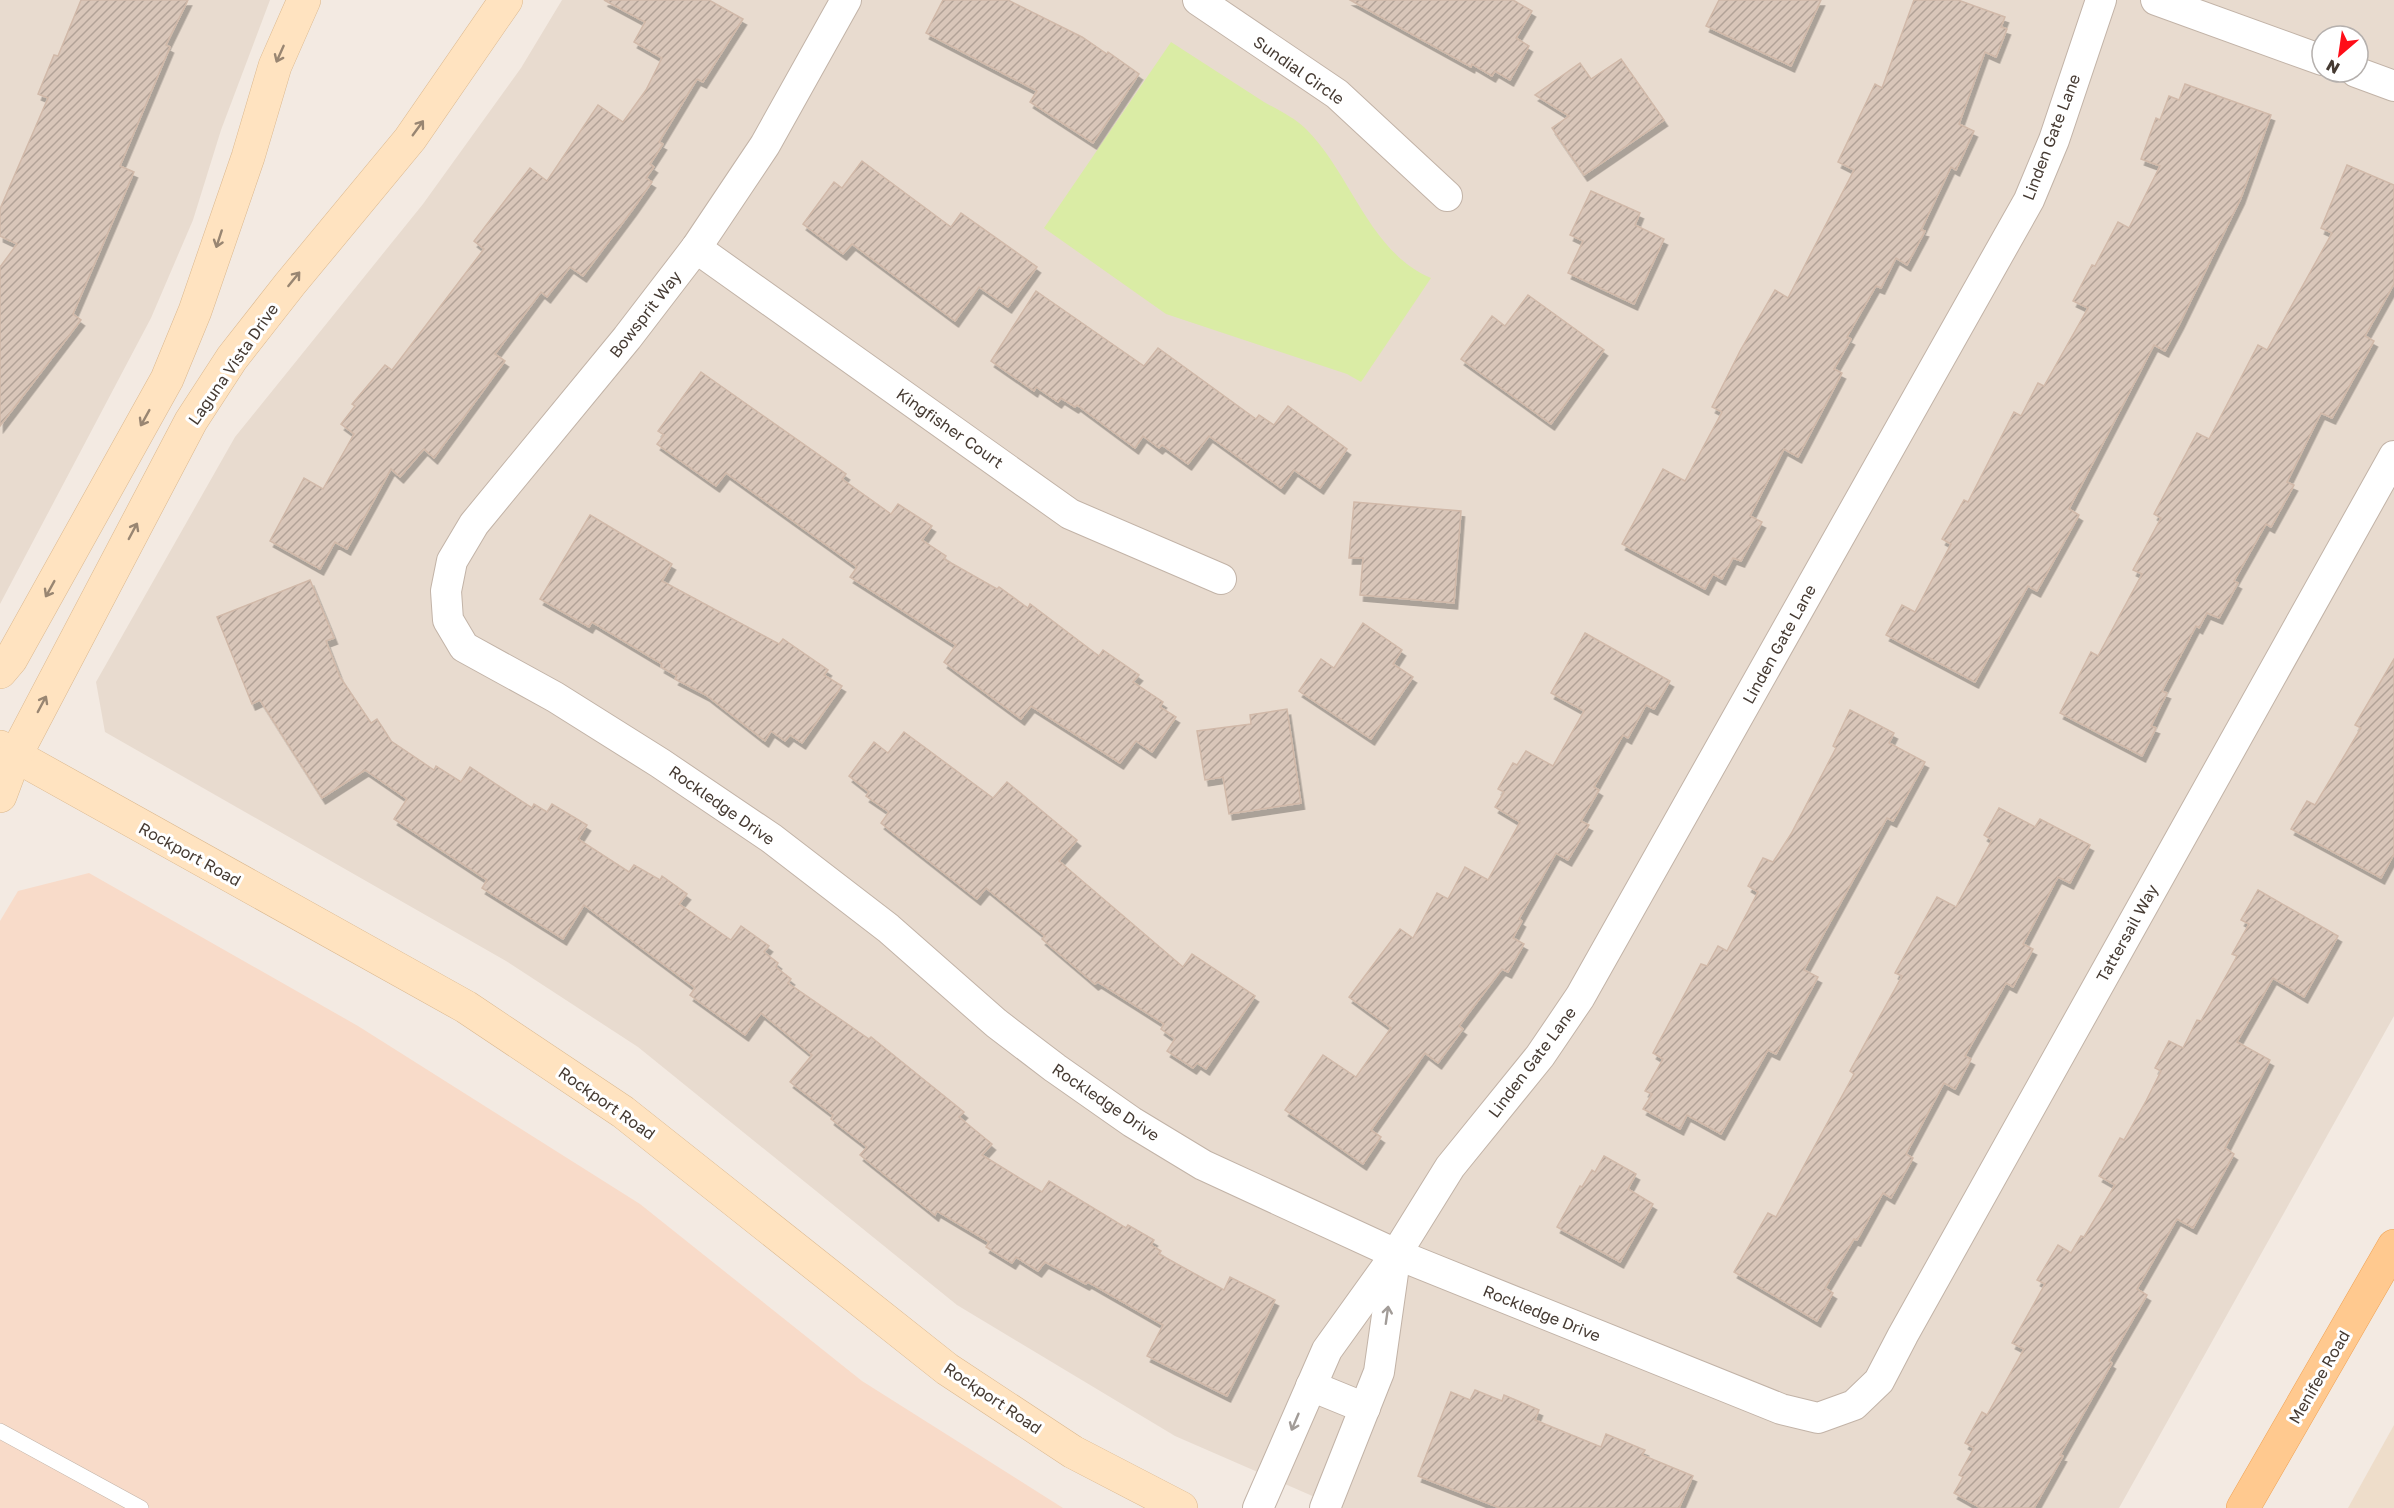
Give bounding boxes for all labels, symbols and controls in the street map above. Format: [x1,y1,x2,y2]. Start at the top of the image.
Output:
north arrow [2310,24,2370,84]
street label: Sundial Circle [1250,31,1348,109]
one-way arrow [274,44,286,62]
text: N [2323,55,2343,79]
street label: Linden Gate Lane [2018,71,2084,203]
one-way arrow [412,121,424,137]
one-way arrow [213,229,224,248]
street label: Bowsprit Way [605,267,685,361]
one-way arrow [287,272,301,287]
street label: Laguna Vista Drive [184,300,282,428]
street label: Kingfisher Court [893,384,1007,472]
one-way arrow [139,409,150,427]
one-way arrow [127,523,139,540]
one-way arrow [44,579,55,597]
street label: Linden Gate Lane [1738,581,1820,707]
one-way arrow [37,695,48,713]
street label: Rockledge Drive [665,761,779,849]
street label: Rockport Road [135,818,245,890]
street label: Tattersail Way [2092,881,2162,985]
street label: Linden Gate Lane [1484,1003,1580,1121]
street label: Rockledge Drive [1049,1059,1163,1145]
street label: Rockport Road [555,1062,659,1144]
street label: Rockledge Drive [1480,1280,1604,1346]
one-way arrow [1382,1305,1393,1325]
street label: Menifee Road [2284,1327,2354,1427]
street label: Rockport Road [940,1358,1046,1438]
one-way arrow [1289,1413,1301,1431]

